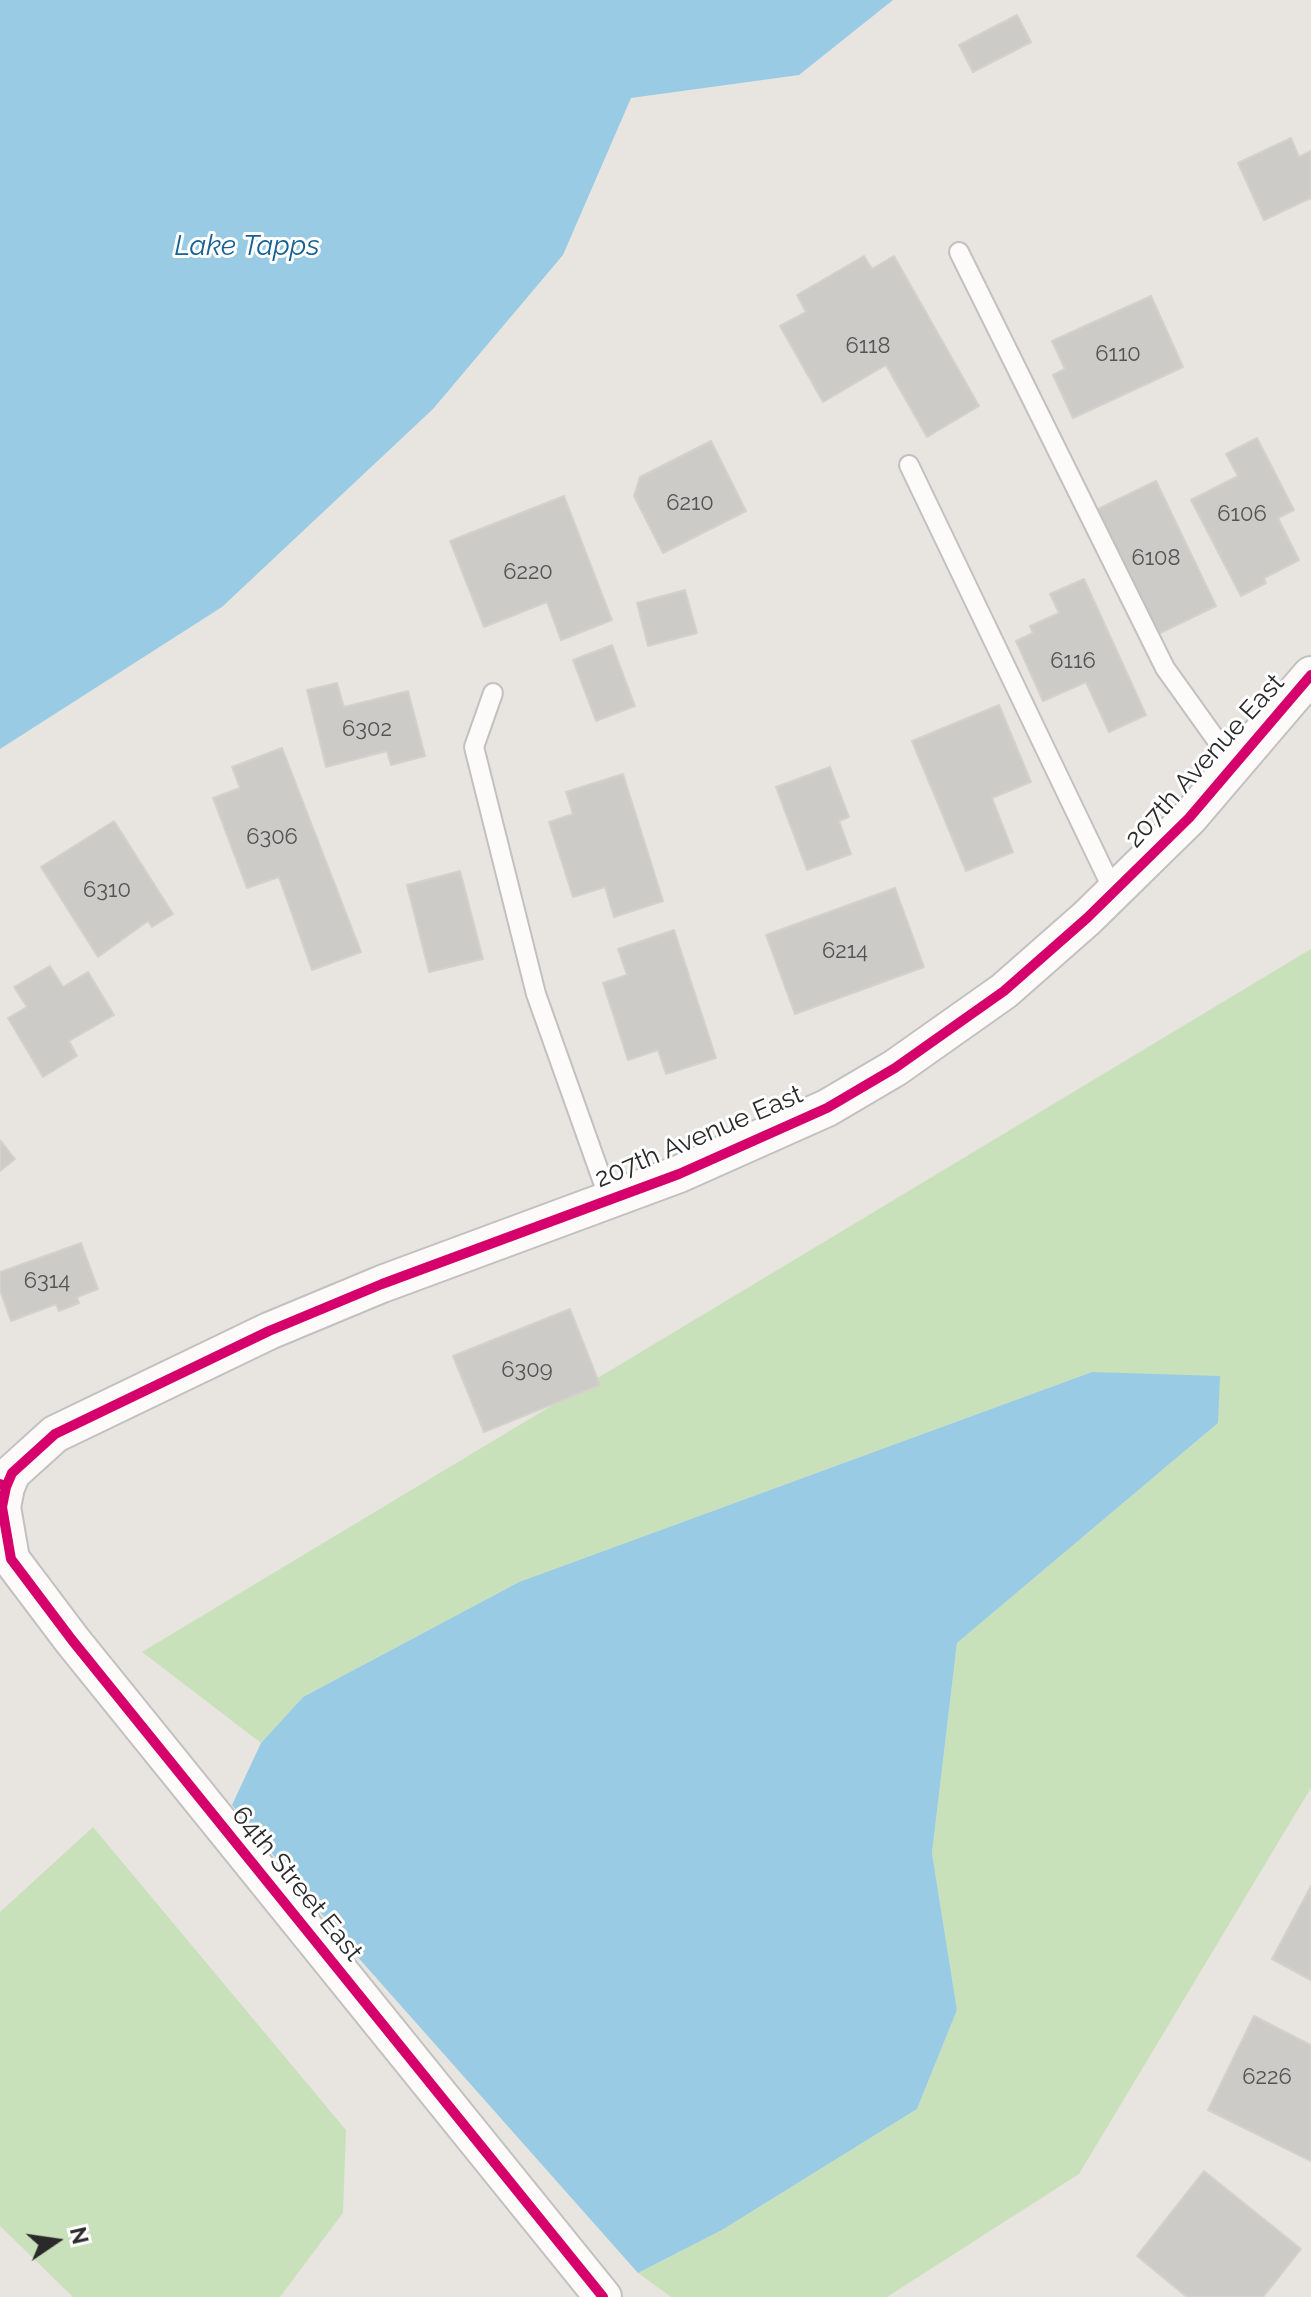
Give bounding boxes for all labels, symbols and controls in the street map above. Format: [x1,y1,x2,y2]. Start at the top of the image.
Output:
water label: Lake Tapps [174,230,320,264]
house number: 6118 [845,333,891,359]
house number: 6110 [1095,341,1141,367]
house number: 6210 [666,490,714,516]
house number: 6106 [1217,501,1267,527]
house number: 6108 [1131,545,1181,571]
house number: 6220 [503,559,553,585]
house number: 6116 [1050,648,1096,674]
street label: 207th Avenue East [1119,668,1291,854]
house number: 6302 [342,716,392,742]
house number: 6306 [246,824,298,850]
house number: 6310 [83,877,131,903]
house number: 6214 [822,938,868,964]
street label: 207th Avenue East [590,1079,808,1195]
house number: 6314 [24,1268,70,1294]
house number: 6309 [501,1357,553,1383]
street label: 64th Street East [225,1800,369,1968]
house number: 6226 [1242,2064,1292,2090]
north arrow [16,2201,96,2281]
text: N [65,2224,94,2247]

